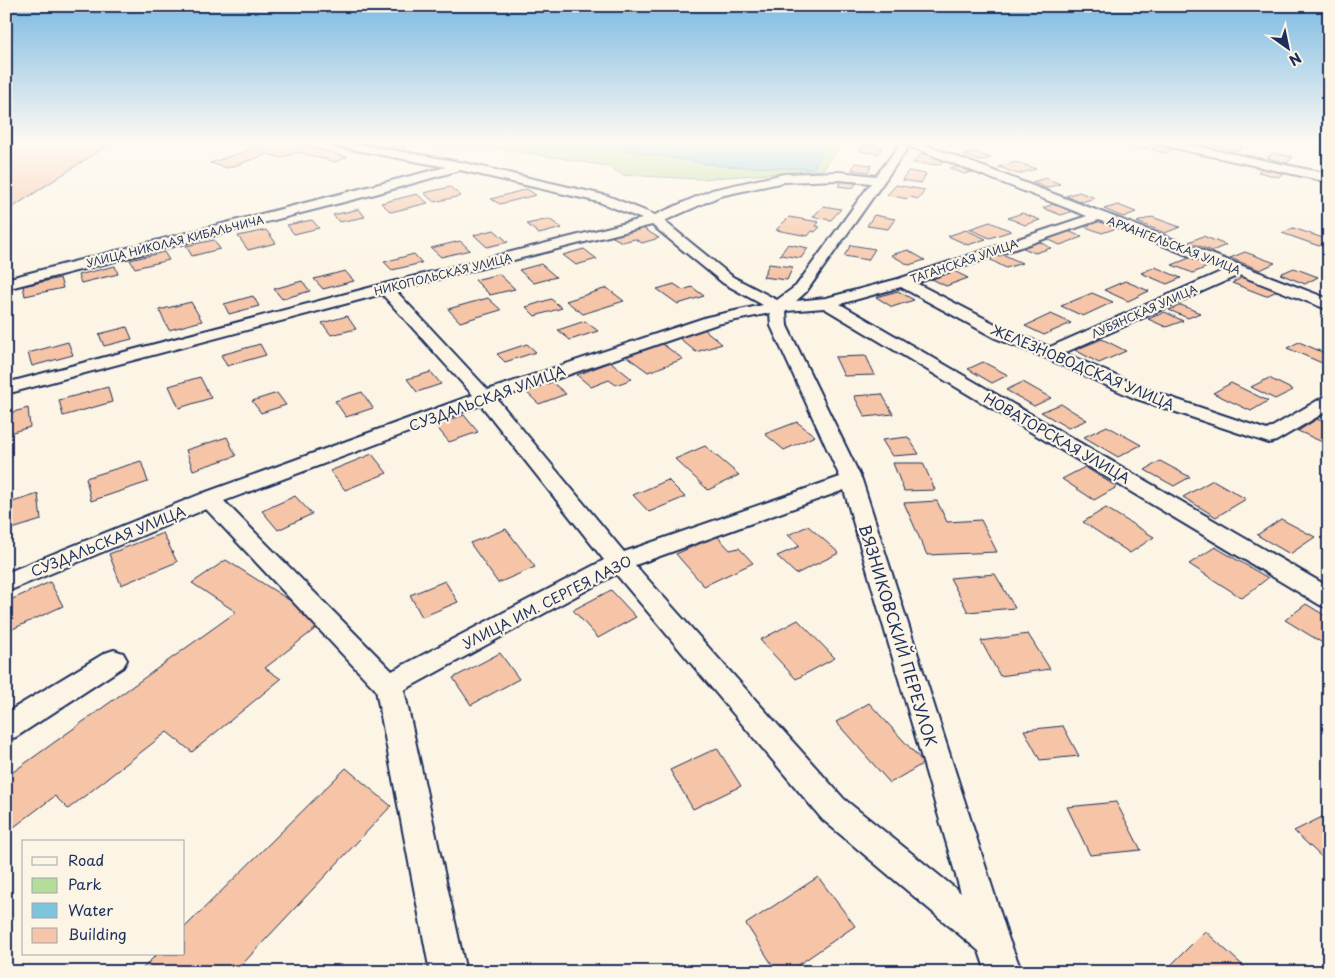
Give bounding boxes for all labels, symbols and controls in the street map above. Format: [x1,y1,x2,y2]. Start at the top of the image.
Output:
north arrow [1262,22,1312,72]
text: N [1285,47,1306,71]
street label: УЛИЦА НИКОЛАЯ КИБАЛЬЧИЧА [84,211,266,271]
street label: АРХАНГЕЛЬСКАЯ УЛИЦА [1105,212,1244,279]
street label: ТАГАНСКАЯ УЛИЦА [908,234,1021,287]
street label: НИКОПОЛЬСКАЯ УЛИЦА [372,248,514,299]
street label: ЛУБЯНСКАЯ УЛИЦА [1088,280,1200,342]
street label: ЖЕЛЕЗНОВОДСКАЯ УЛИЦА [988,319,1178,415]
street label: СУЗДАЛЬСКАЯ УЛИЦА [406,360,568,436]
street label: НОВАТОРСКАЯ УЛИЦА [980,387,1134,489]
street label: СУЗДАЛЬСКАЯ УЛИЦА [28,500,189,582]
street label: ВЯЗНИКОВСКИЙ ПЕРЕУЛОК [854,521,944,749]
street label: УЛИЦА ИМ. СЕРГЕЯ ЛАЗО [459,550,635,654]
legend [22,840,185,956]
text: Road [68,848,104,871]
text: Park [68,872,102,895]
text: Water [68,898,113,921]
text: Building [68,922,127,945]

